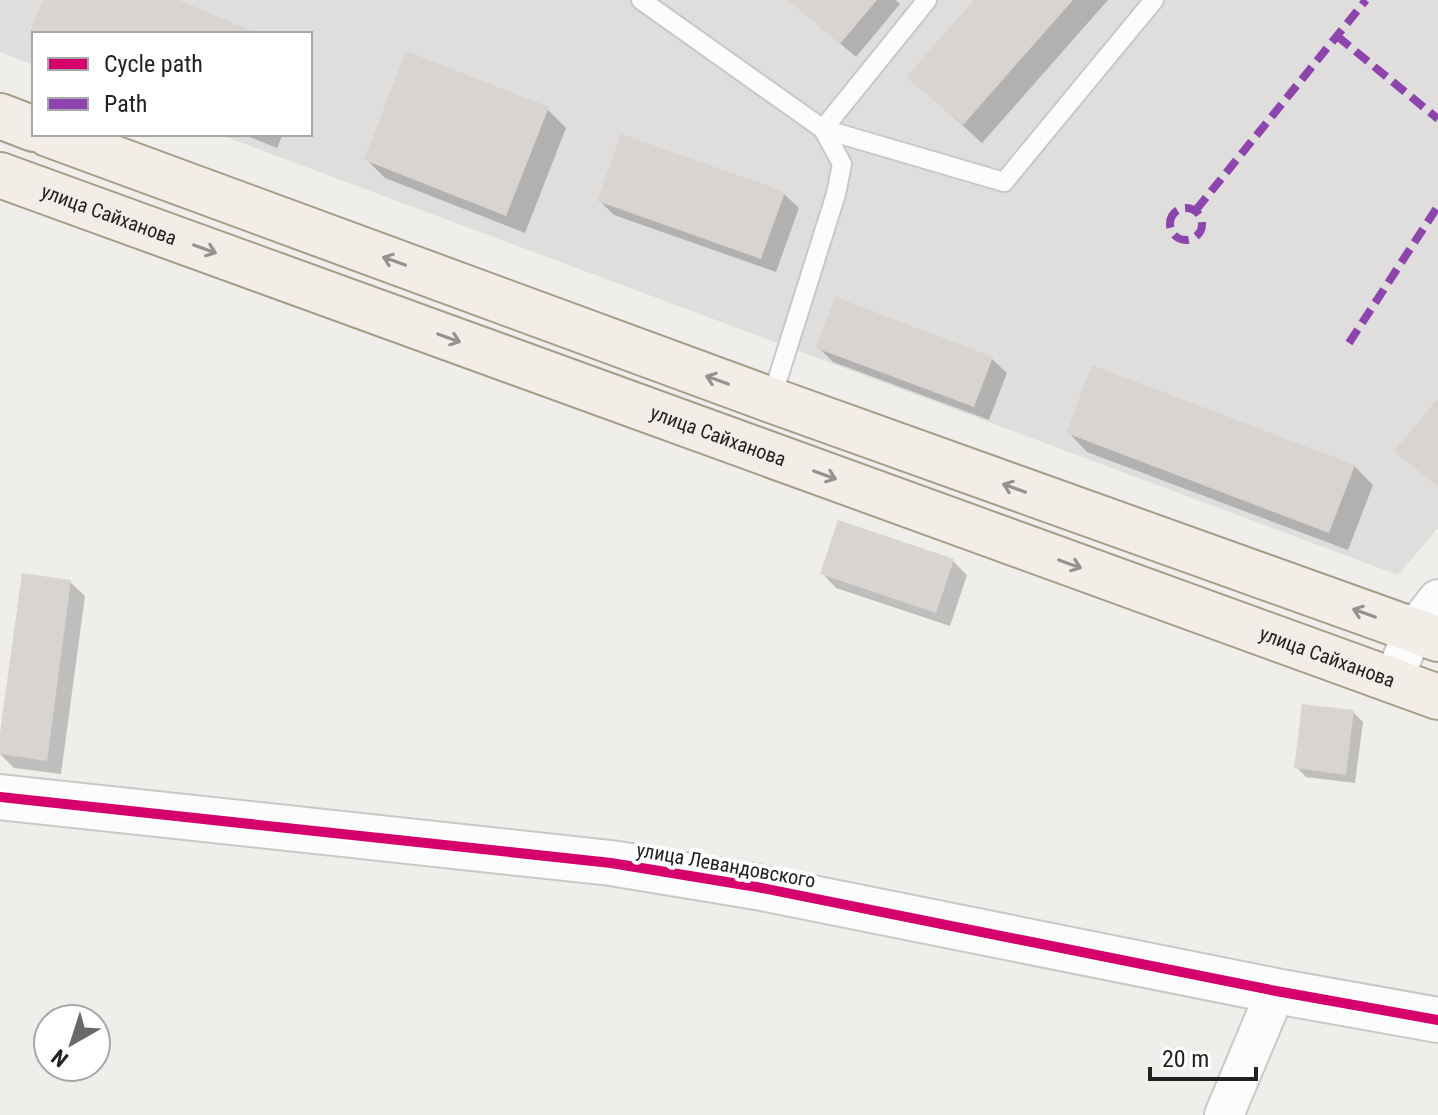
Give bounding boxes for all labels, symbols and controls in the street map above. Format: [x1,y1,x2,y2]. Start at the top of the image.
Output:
legend [32,32,312,136]
text: Cycle path [104,50,203,78]
text: Path [104,90,147,118]
street label: улица Сайханова [38,179,180,250]
one-way arrow [192,243,217,257]
one-way arrow [382,253,407,268]
one-way arrow [436,332,461,346]
one-way arrow [705,372,730,387]
street label: улица Сайханова [647,400,789,471]
one-way arrow [812,469,837,483]
one-way arrow [1002,479,1027,494]
one-way arrow [1057,557,1082,572]
one-way arrow [1353,605,1377,619]
street label: улица Сайханова [1256,621,1398,692]
street label: улица Левандовского [635,837,817,893]
north arrow [32,1003,112,1083]
scale bar [1150,1031,1256,1081]
text: N [47,1044,73,1072]
text: 20 m [1162,1045,1209,1073]

